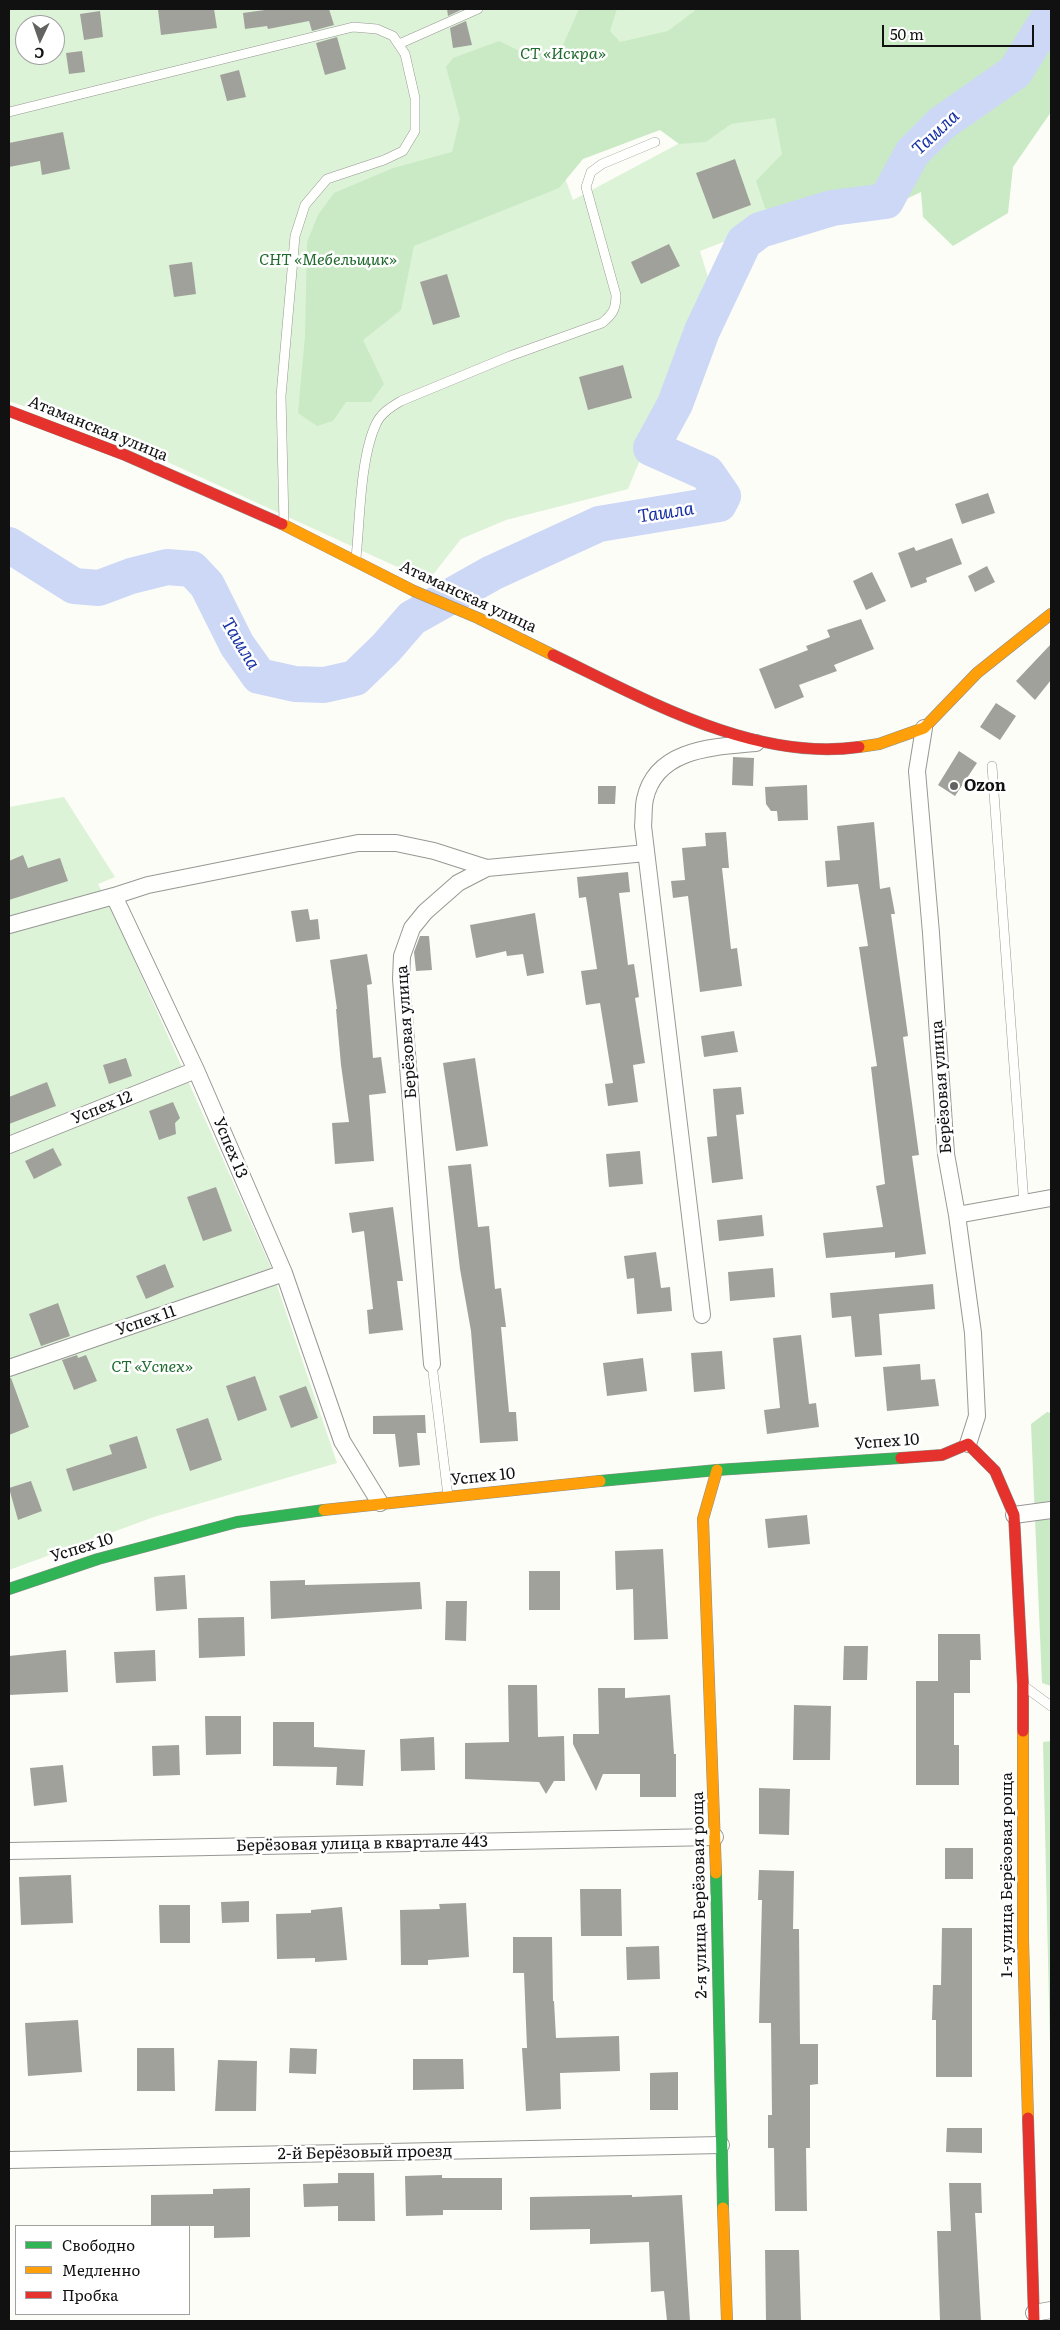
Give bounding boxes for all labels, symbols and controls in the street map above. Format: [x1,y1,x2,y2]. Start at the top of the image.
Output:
north arrow [15,15,65,65]
scale bar [885,15,1038,47]
text: 50 m [890,22,924,45]
text: С [34,44,45,64]
park label: СТ «Искра» [520,44,606,64]
water label: Ташла [908,106,964,160]
park label: СНТ «Мебельщик» [259,250,397,270]
street label: Атаманская улица [25,392,171,466]
water label: Ташла [636,498,696,528]
street label: Атаманская улица [397,557,539,637]
water label: Ташла [216,614,264,674]
place label: Ozon [964,776,1006,796]
marker: Ozon [948,780,960,792]
street label: Берёзовая улица [393,964,421,1100]
street label: Берёзовая улица [928,1019,956,1155]
street label: Успех 12 [69,1087,135,1129]
street label: Успех 13 [209,1115,251,1181]
street label: Успех 11 [114,1302,178,1340]
park label: СТ «Успех» [111,1357,193,1377]
street label: Успех 10 [854,1430,920,1454]
street label: Успех 10 [450,1464,516,1490]
street label: Успех 10 [48,1529,116,1567]
street label: 1-я улица Берёзовая роща [997,1772,1017,1978]
street label: 2-я улица Берёзовая роща [689,1791,711,1999]
street label: Берёзовая улица в квартале 443 [236,1832,488,1856]
street label: 2-й Берёзовый проезд [278,2142,452,2164]
legend [15,2225,190,2315]
text: Свободно [62,2233,135,2256]
text: Медленно [62,2258,140,2281]
text: Пробка [62,2283,118,2306]

